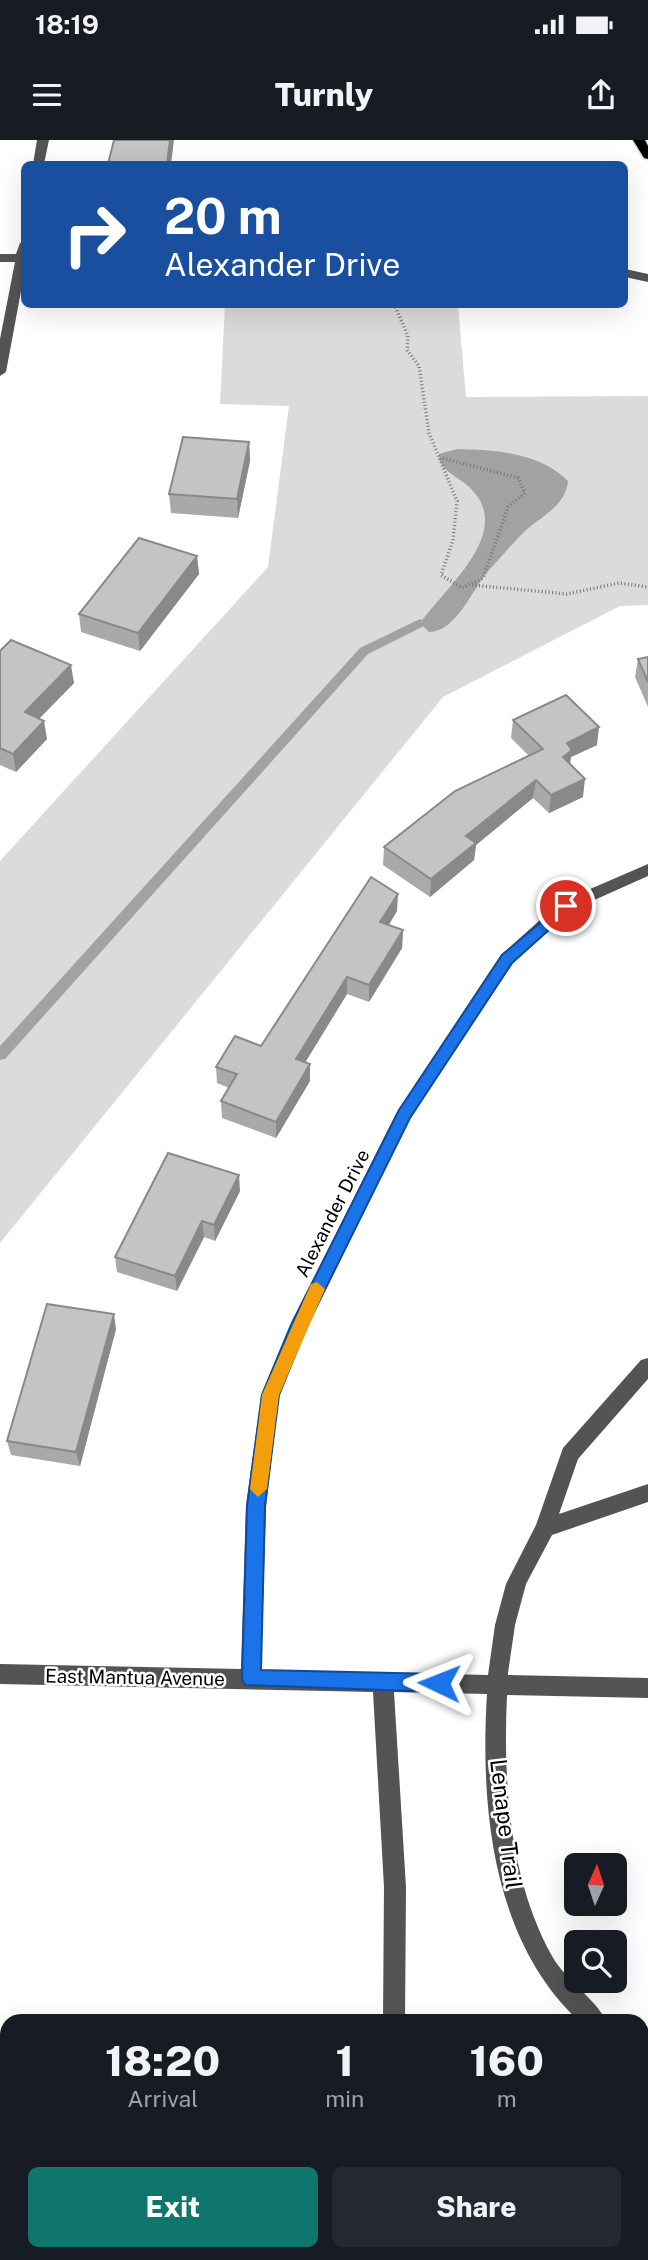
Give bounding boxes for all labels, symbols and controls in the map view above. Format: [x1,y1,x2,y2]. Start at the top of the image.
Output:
text: 18:19 [35,9,99,40]
icon: menu [28,76,66,114]
text: Turnly [275,76,373,113]
icon: share [582,76,620,114]
text: 20 m [164,187,282,245]
icon: right [49,189,140,280]
text: Alexander Drive [164,246,400,283]
pin [536,876,596,936]
icon: arrive [547,887,585,925]
street label: Alexander Drive [290,1146,374,1280]
position arrow [402,1646,476,1720]
street label: East Mantua Avenue [45,1664,225,1690]
street label: Lenape Trail [485,1757,528,1891]
north arrow [564,1853,626,1916]
map controls [564,1853,627,1993]
button: search [564,1930,627,1993]
text: 18:20 [105,2036,220,2085]
text: 1 [336,2036,354,2085]
text: 160 [469,2036,544,2085]
text: Arrival [127,2085,198,2112]
text: min [325,2085,364,2112]
text: m [497,2085,517,2112]
button: Exit [28,2167,318,2247]
button: Share [332,2167,621,2247]

